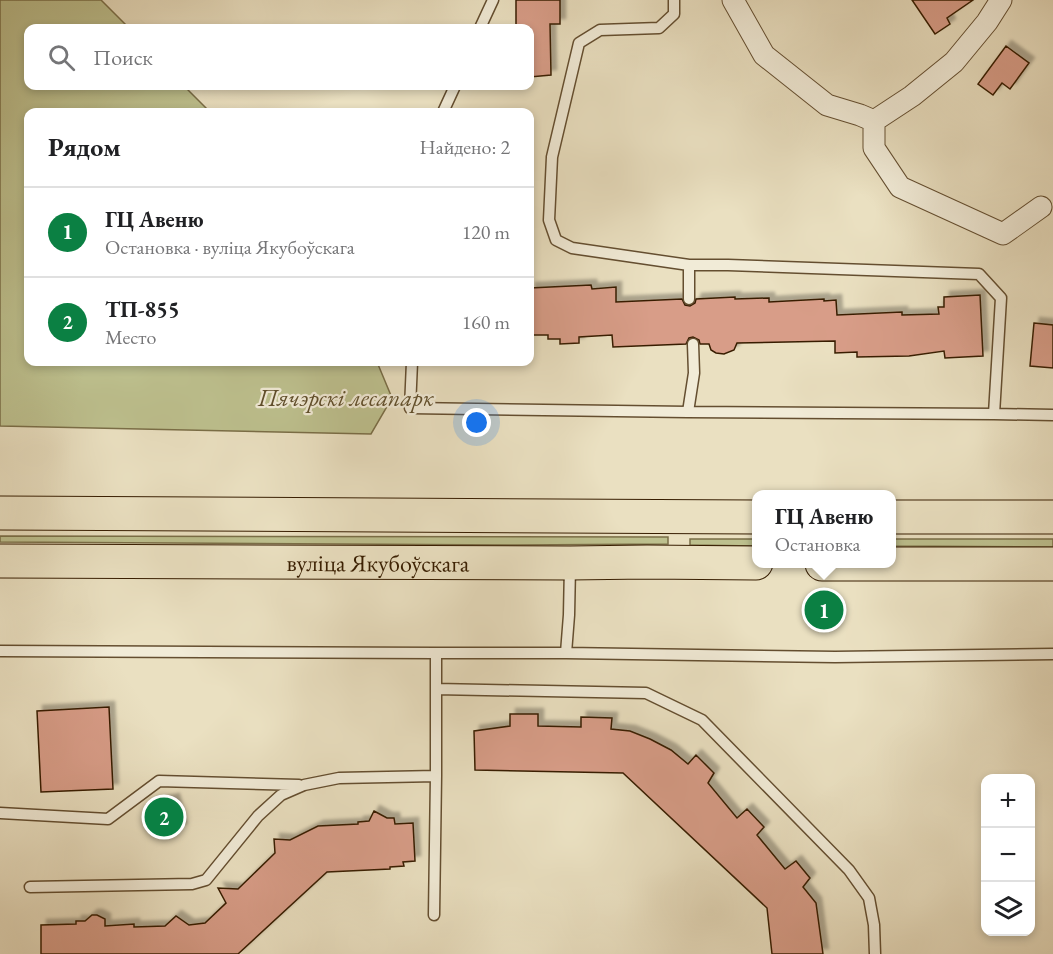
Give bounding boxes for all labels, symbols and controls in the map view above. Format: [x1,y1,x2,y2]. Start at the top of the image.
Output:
search box [24,24,534,90]
icon: search [45,41,78,74]
text: Поиск [93,43,153,72]
text: Рядом [48,130,121,164]
text: Найдено: 2 [419,134,510,160]
text: ГЦ Авеню [105,205,203,234]
text: 1 [62,219,73,245]
text: 120 m [462,219,510,245]
text: Остановка · вуліца Якубоўскага [105,234,355,260]
text: ТП-855 [105,295,180,324]
text: 2 [62,309,73,335]
text: 160 m [462,309,510,335]
text: Место [105,324,156,350]
park label: Пячэрскі лесапарк [257,382,435,413]
your location [462,408,491,437]
popup [752,490,896,568]
text: ГЦ Авеню [775,502,873,531]
text: Остановка [775,531,860,557]
street label: вуліца Якубоўскага [287,547,470,578]
pin: 1 [804,588,844,632]
map controls [981,774,1035,936]
button: + [981,774,1035,828]
pin: 2 [144,794,184,840]
button: − [981,828,1035,882]
button: layers [981,882,1035,936]

